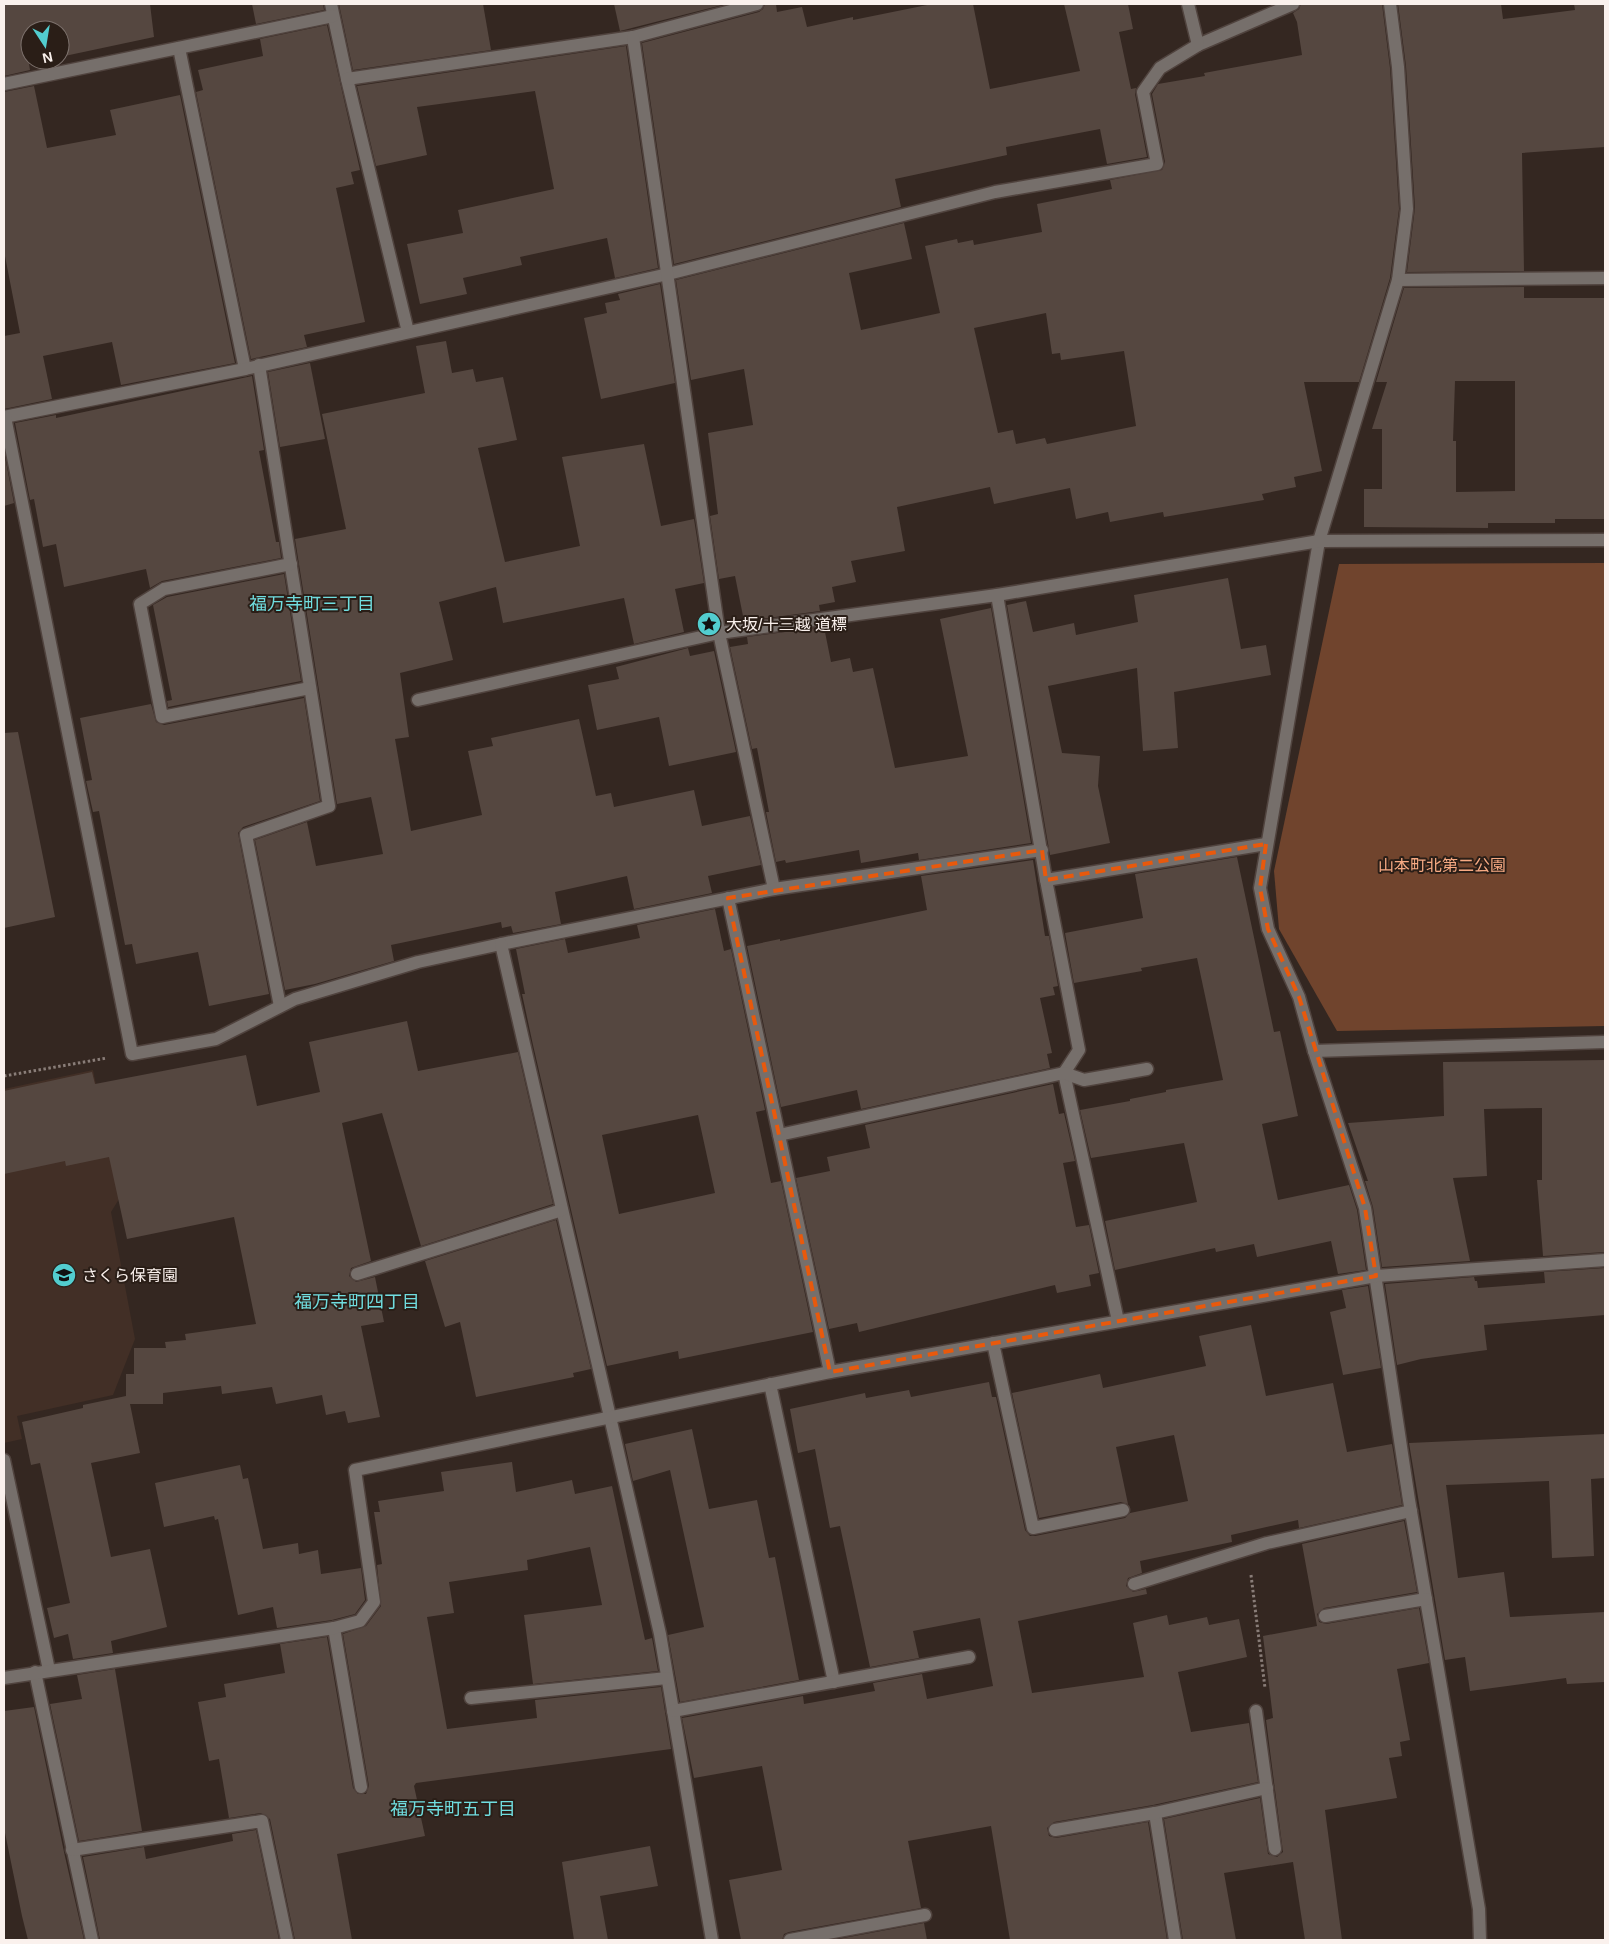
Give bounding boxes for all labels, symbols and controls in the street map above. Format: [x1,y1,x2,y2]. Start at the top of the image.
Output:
north arrow [20,20,70,70]
text: N [41,49,54,67]
district label: 福万寺町三丁目 [249,594,375,614]
place icon: 大坂/十三越 道標 [696,611,722,637]
place label: 大坂/十三越 道標 [726,616,847,633]
park label: 山本町北第二公園 [1378,857,1506,874]
school or university icon: さくら保育園 [51,1262,77,1288]
place label: さくら保育園 [82,1267,178,1284]
district label: 福万寺町四丁目 [294,1292,420,1312]
district label: 福万寺町五丁目 [390,1799,516,1819]

